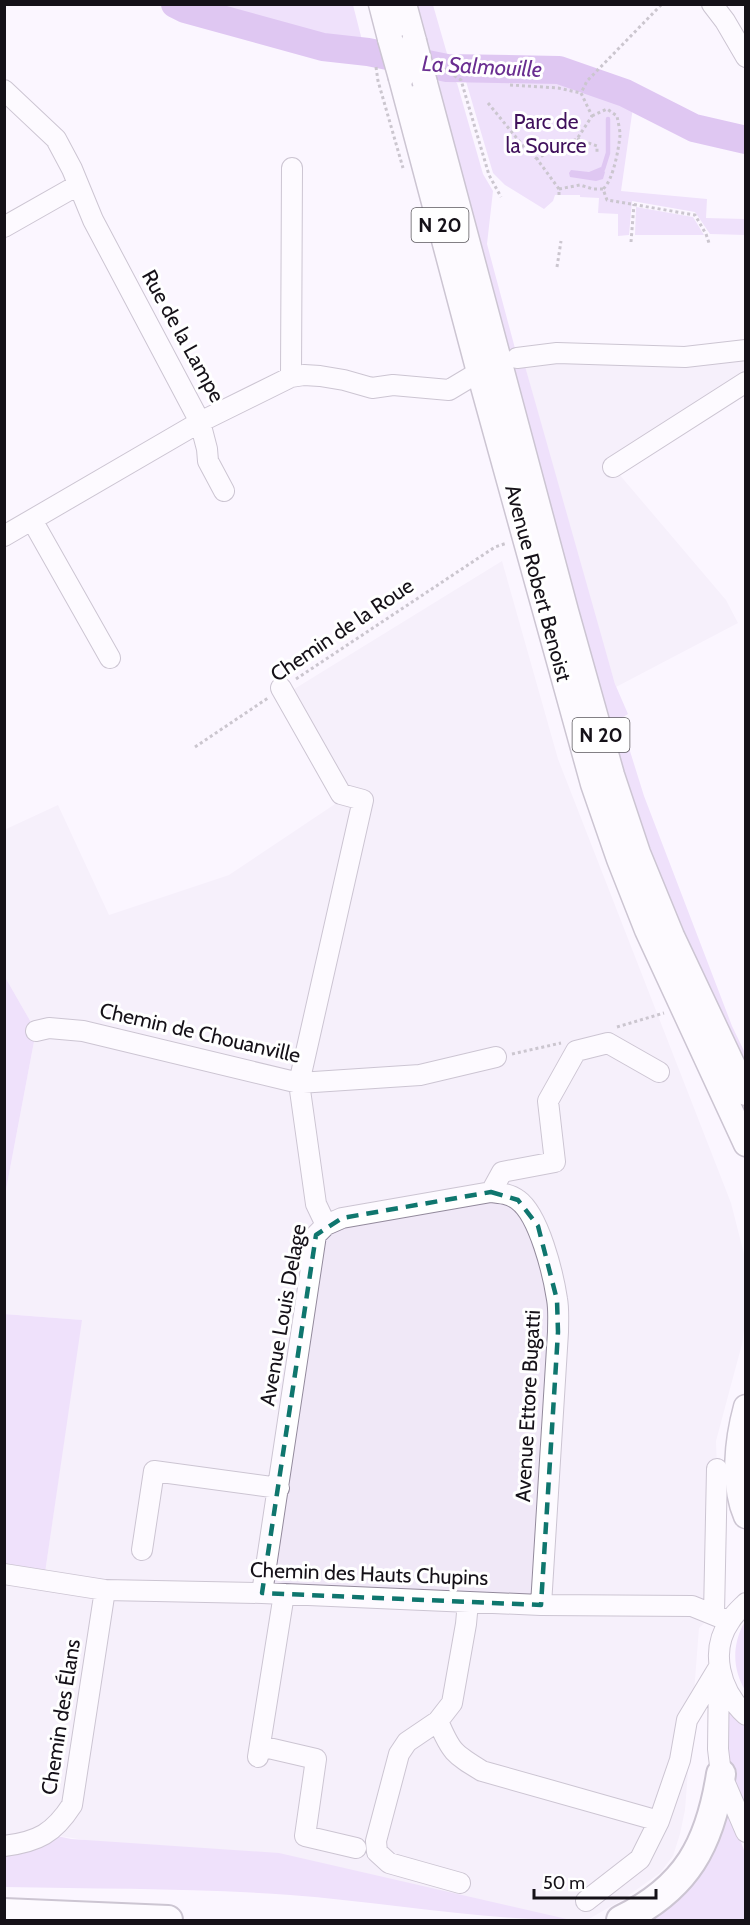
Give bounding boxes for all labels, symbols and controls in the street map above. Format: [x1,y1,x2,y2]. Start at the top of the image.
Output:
water label: La Salmouille [421,50,543,83]
park label: Parc de la Source [505,109,587,158]
road number: N 20 [412,208,468,242]
street label: Rue de la Lampe [137,265,230,406]
street label: Avenue Robert Benoist [500,482,577,684]
street label: Chemin de la Roue [266,572,418,687]
road number: N 20 [572,718,630,752]
street label: Chemin de Chouanville [97,997,303,1068]
street label: Avenue Louis Delage [254,1222,311,1408]
street label: Avenue Ettore Bugatti [510,1309,545,1503]
street label: Chemin des Hauts Chupins [249,1557,489,1590]
street label: Chemin des Élans [36,1637,85,1797]
scale bar [534,1862,656,1900]
text: 50 m [543,1872,585,1894]

